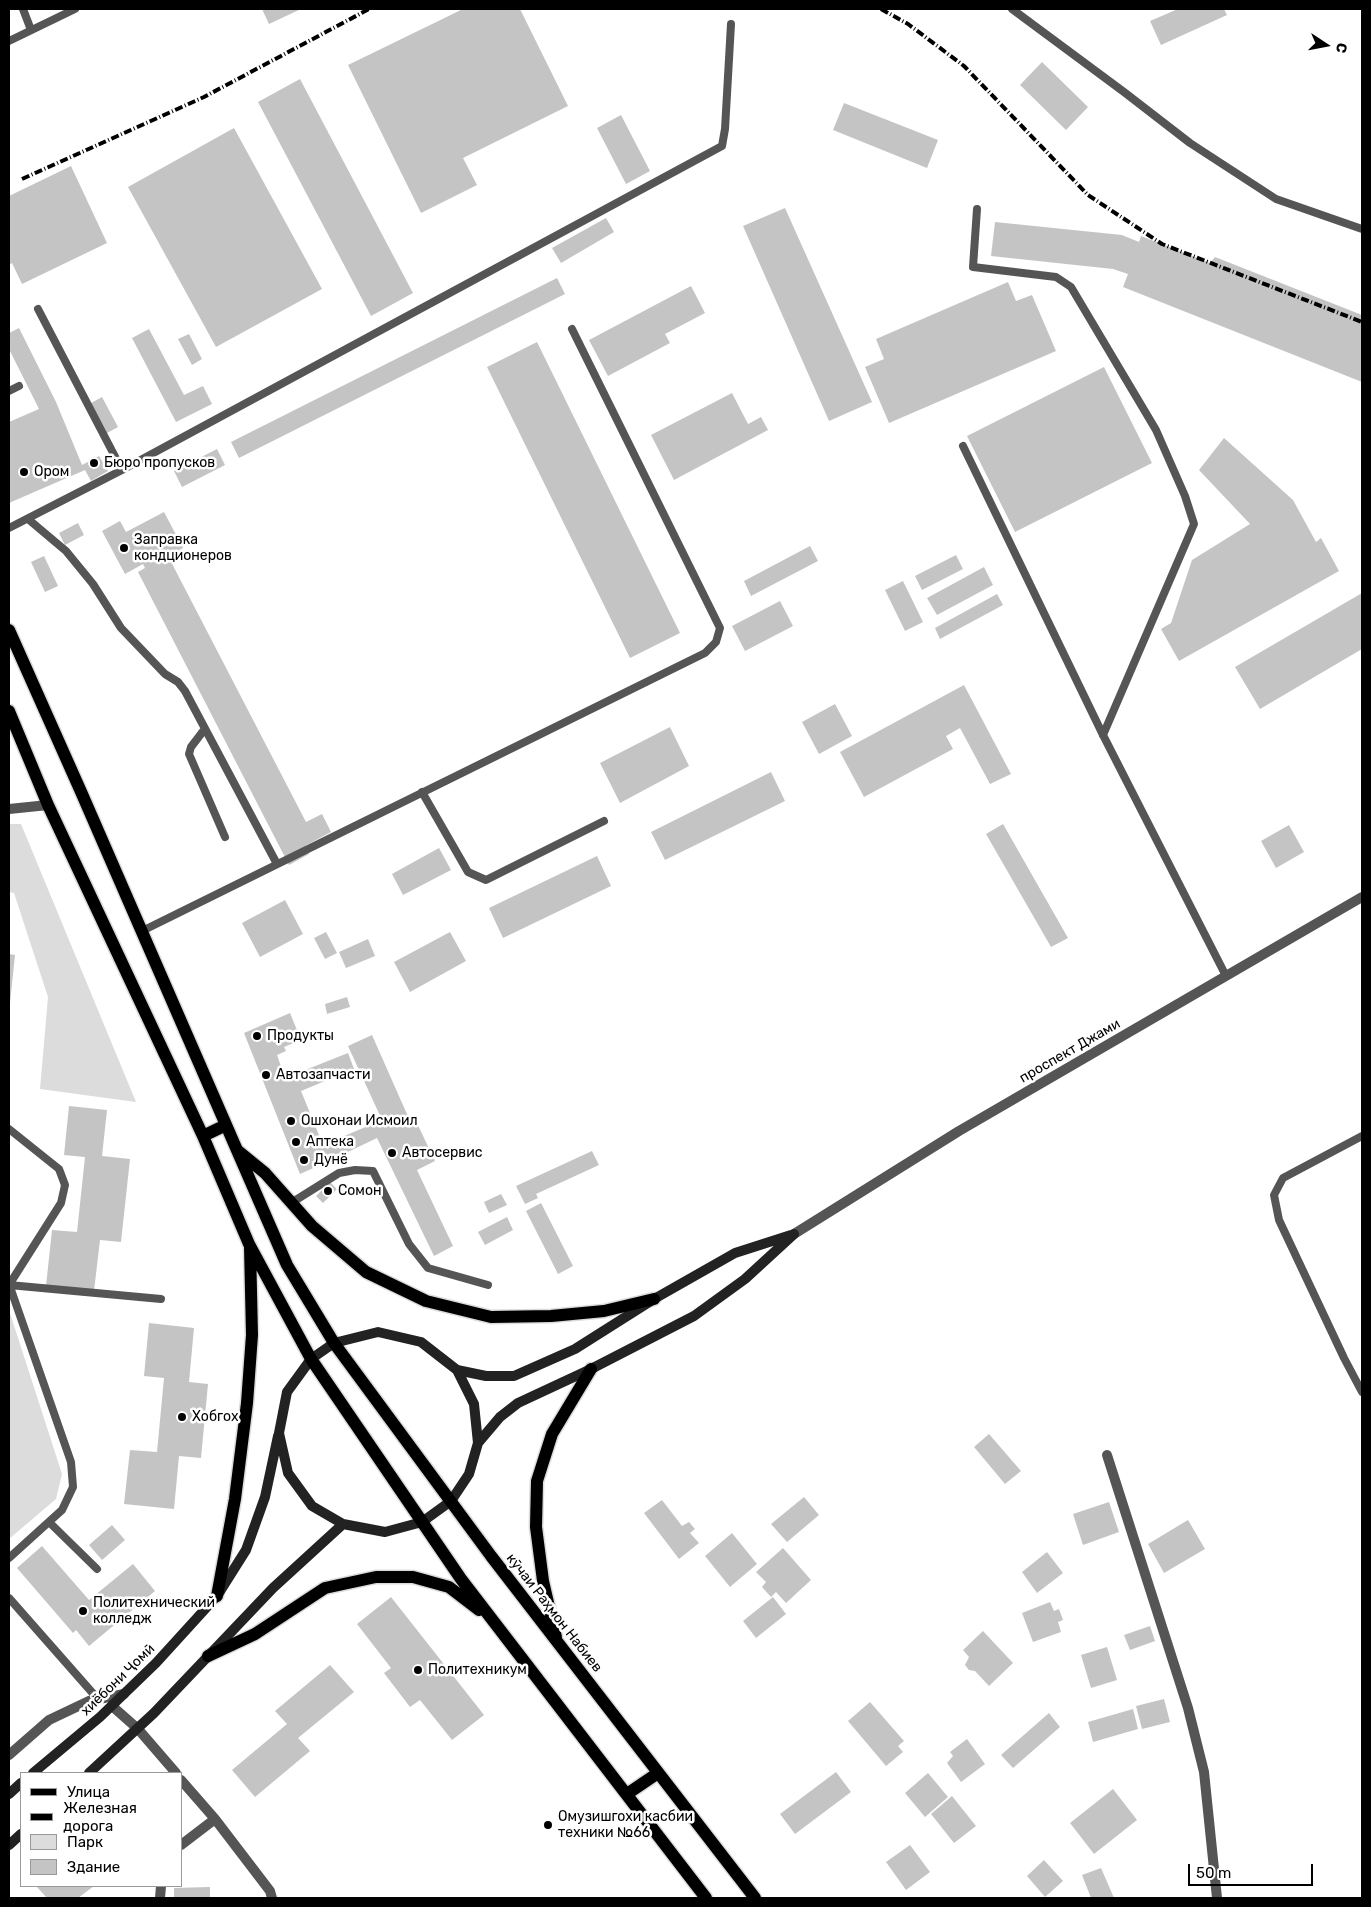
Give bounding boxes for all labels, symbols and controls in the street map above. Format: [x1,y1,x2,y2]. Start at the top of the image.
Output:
north arrow [1301,20,1351,70]
text: С [1332,42,1350,54]
place label: Бюро пропусков [104,455,215,471]
marker: Бюро пропусков [88,457,100,469]
place label: Ором [34,464,69,480]
marker: Ором [18,466,30,478]
place label: Заправка кондционеров [134,532,232,564]
marker: Заправка кондционеров [118,542,130,554]
street label: проспект Джами [1017,1015,1123,1087]
place label: Продукты [267,1028,334,1044]
marker: Продукты [251,1030,263,1042]
place label: Автозапчасти [276,1067,370,1083]
marker: Автозапчасти [260,1069,272,1081]
place label: Ошхонаи Исмоил [301,1113,418,1129]
marker: Ошхонаи Исмоил [285,1115,297,1127]
place label: Аптека [306,1134,354,1150]
marker: Аптека [290,1136,302,1148]
place label: Автосервис [402,1145,482,1161]
marker: Автосервис [386,1147,398,1159]
place label: Дунё [314,1152,348,1168]
marker: Дунё [298,1154,310,1166]
place label: Сомон [338,1183,381,1199]
marker: Сомон [322,1185,334,1197]
place label: Хобгох [192,1409,238,1425]
marker: Хобгох [176,1411,188,1423]
street label: кӯчаи Раҳмон Набиев [502,1550,606,1676]
place label: Политехнический колледж [93,1595,215,1628]
marker: Политехнический колледж [77,1605,89,1617]
street label: хиёбони Ҷомӣ [78,1641,158,1719]
place label: Политехникум [428,1662,527,1678]
marker: Политехникум [412,1664,424,1676]
legend [20,1772,182,1887]
text: Улица [67,1783,110,1801]
text: Железная дорога [63,1799,137,1835]
place label: Омузишгохи касбии техники №66 [558,1809,693,1841]
marker: Омузишгохи касбии техники №66 [542,1819,554,1831]
text: Парк [67,1833,103,1851]
scale bar [1191,1854,1316,1886]
text: Здание [67,1858,120,1876]
text: 50 m [1196,1864,1231,1882]

